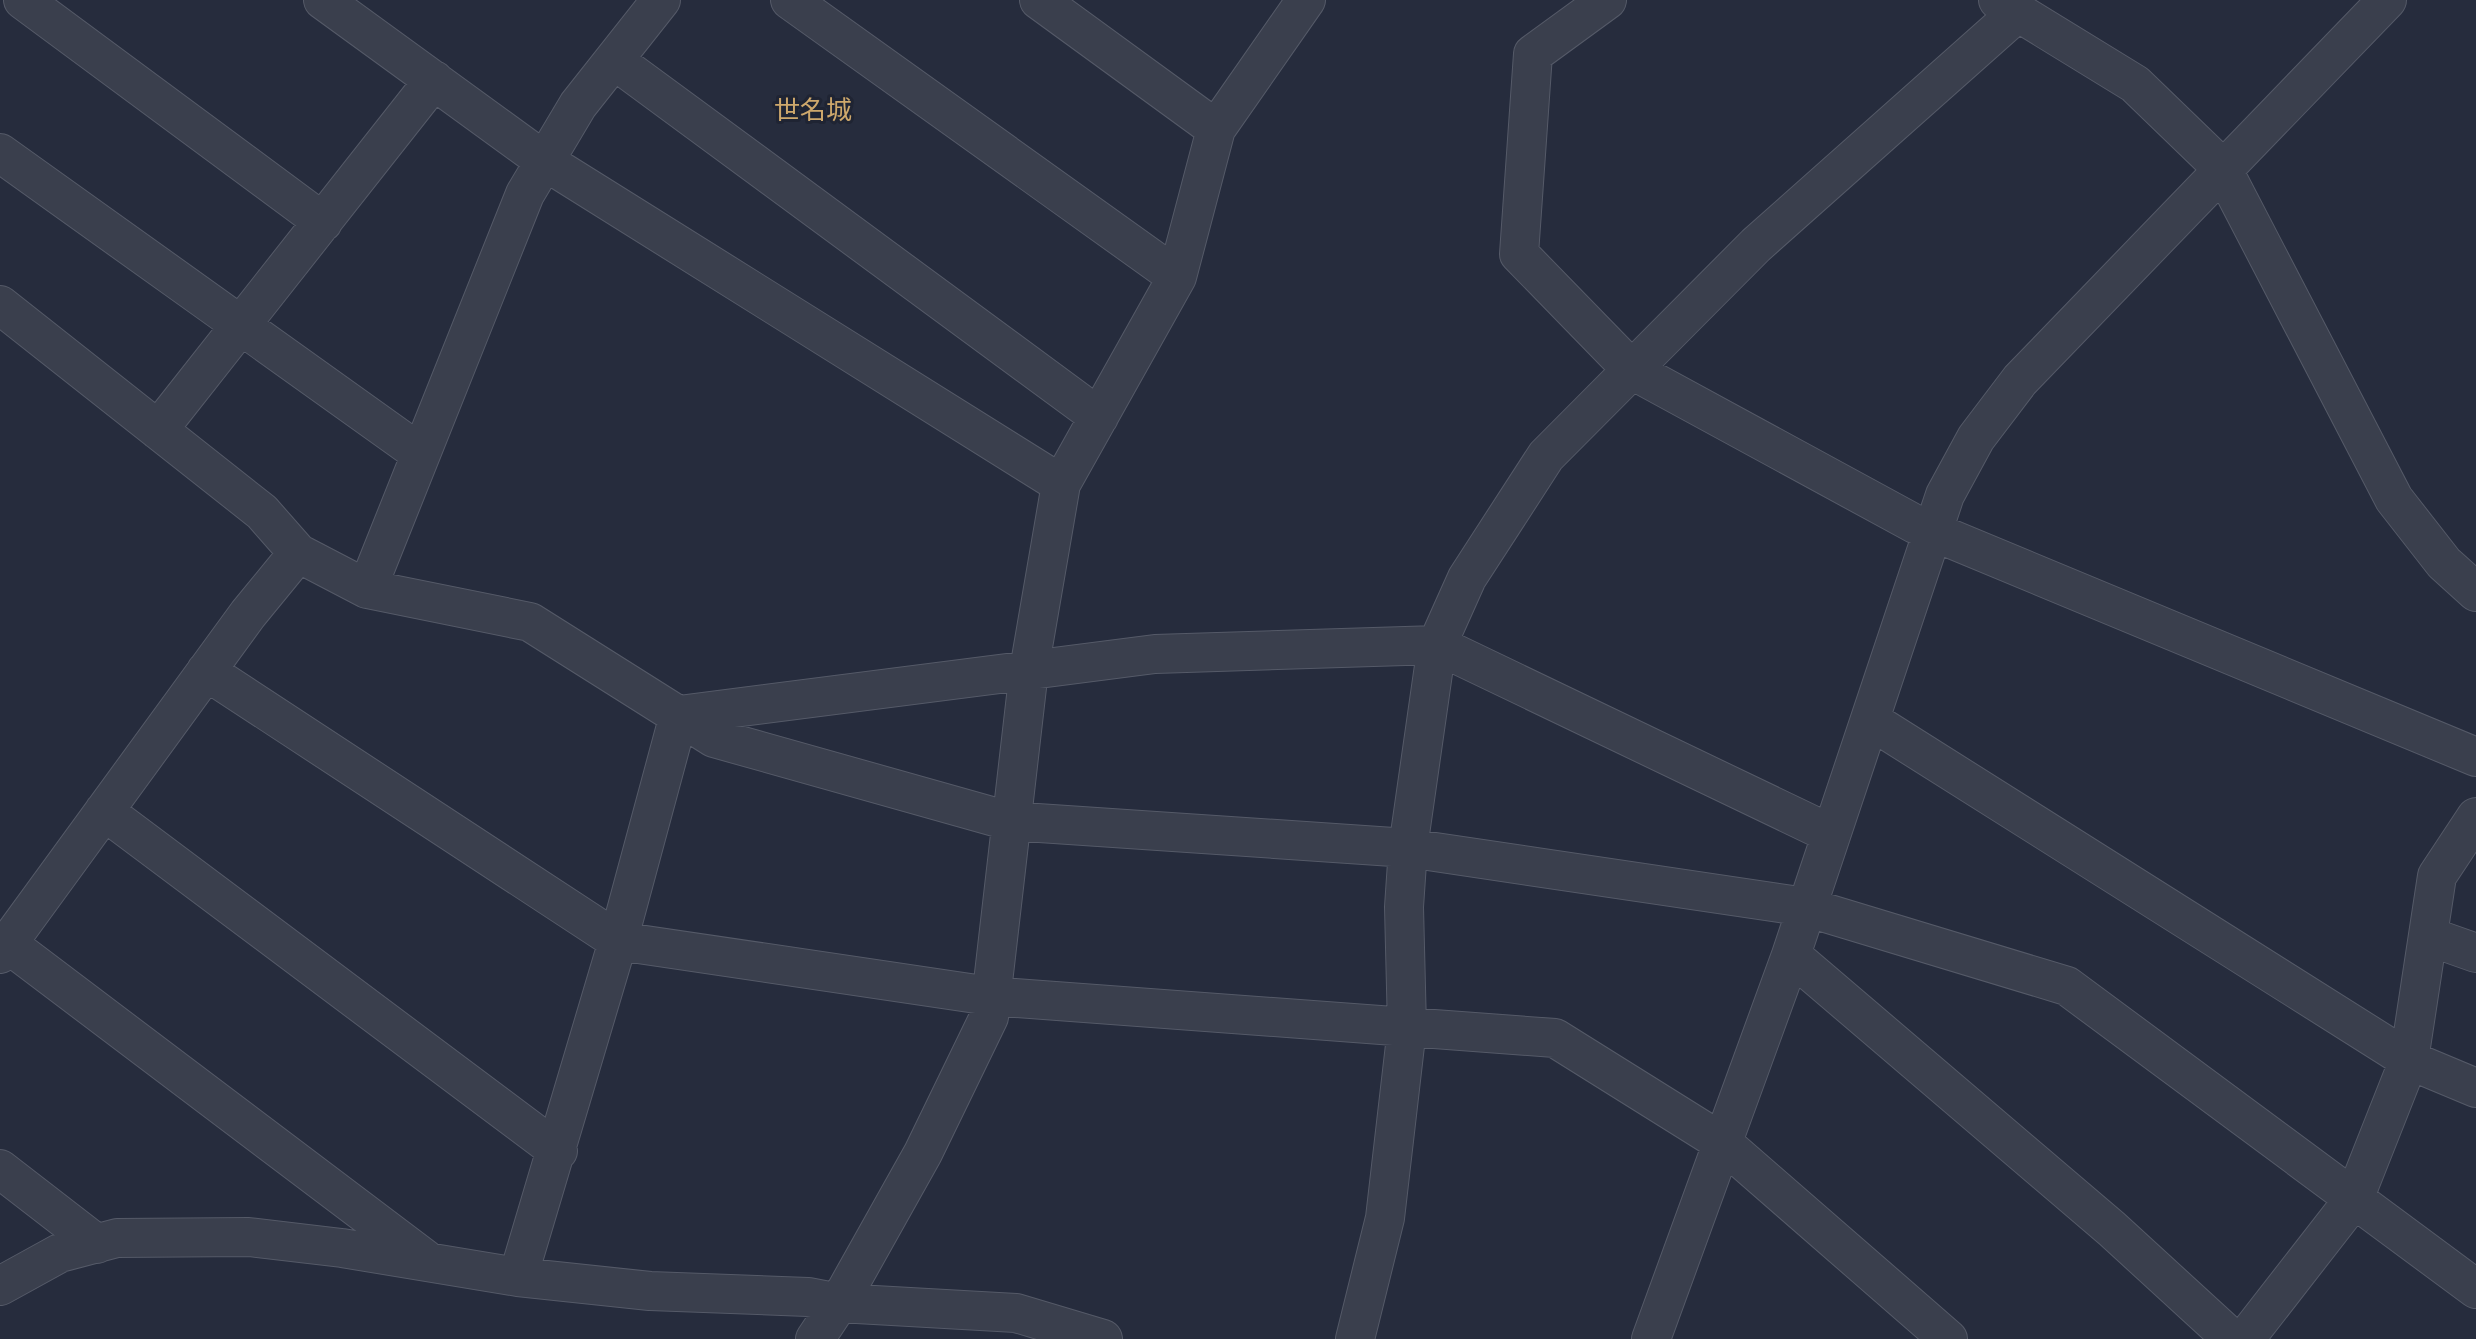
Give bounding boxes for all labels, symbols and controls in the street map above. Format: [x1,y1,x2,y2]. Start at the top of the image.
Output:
district label: 世名城 [774,92,852,126]

